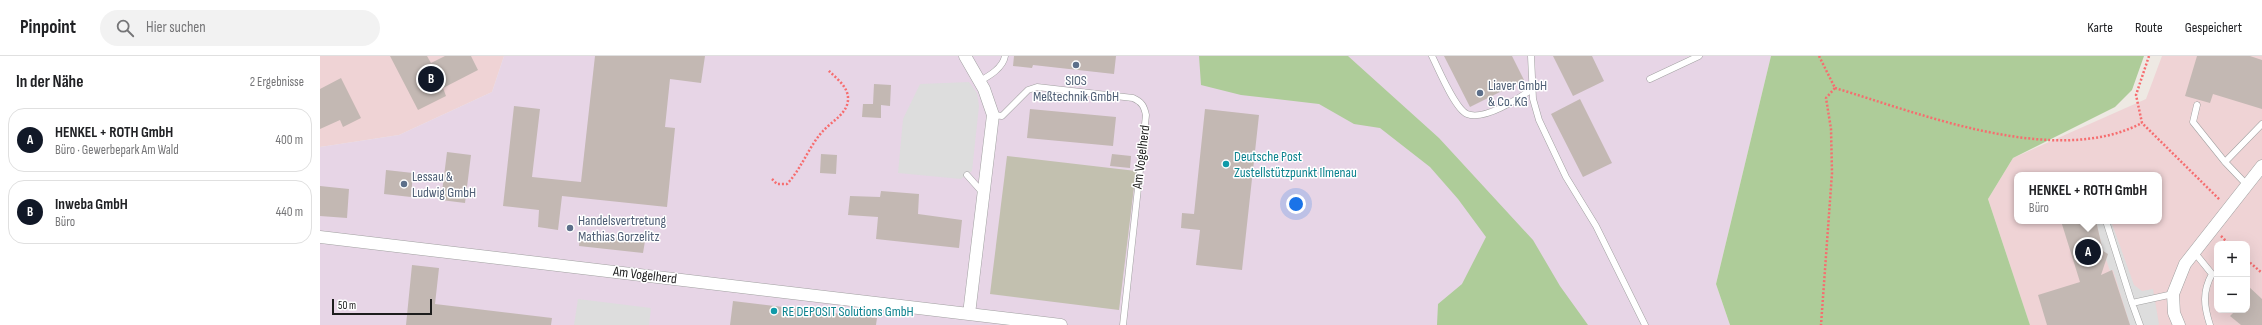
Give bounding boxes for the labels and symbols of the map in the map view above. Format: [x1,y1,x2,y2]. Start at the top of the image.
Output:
marker: SIOS Meßtechnik GmbH [1071,60,1081,70]
pin: B [418,64,444,94]
place label: SIOS Meßtechnik GmbH [1033,72,1119,105]
place label: Liaver GmbH & Co. KG [1488,77,1547,110]
marker: Liaver GmbH & Co. KG [1475,88,1485,98]
street label: Am Vogelherd [1129,124,1153,191]
place label: Deutsche Post Zustellstützpunkt Ilmenau [1234,148,1357,181]
marker: Deutsche Post Zustellstützpunkt Ilmenau [1221,159,1231,169]
place label: Lessau & Ludwig GmbH [412,168,476,201]
marker: Lessau & Ludwig GmbH [399,179,409,189]
your location [1286,194,1306,214]
place label: Handelsvertretung Mathias Gorzelitz [578,212,666,245]
marker: Handelsvertretung Mathias Gorzelitz [565,223,575,233]
pin: A [2075,237,2101,267]
street label: Am Vogelherd [611,263,678,287]
scale bar [332,297,432,316]
place label: RE DEPOSIT Solutions GmbH [782,303,914,320]
marker: RE DEPOSIT Solutions GmbH [769,306,779,316]

